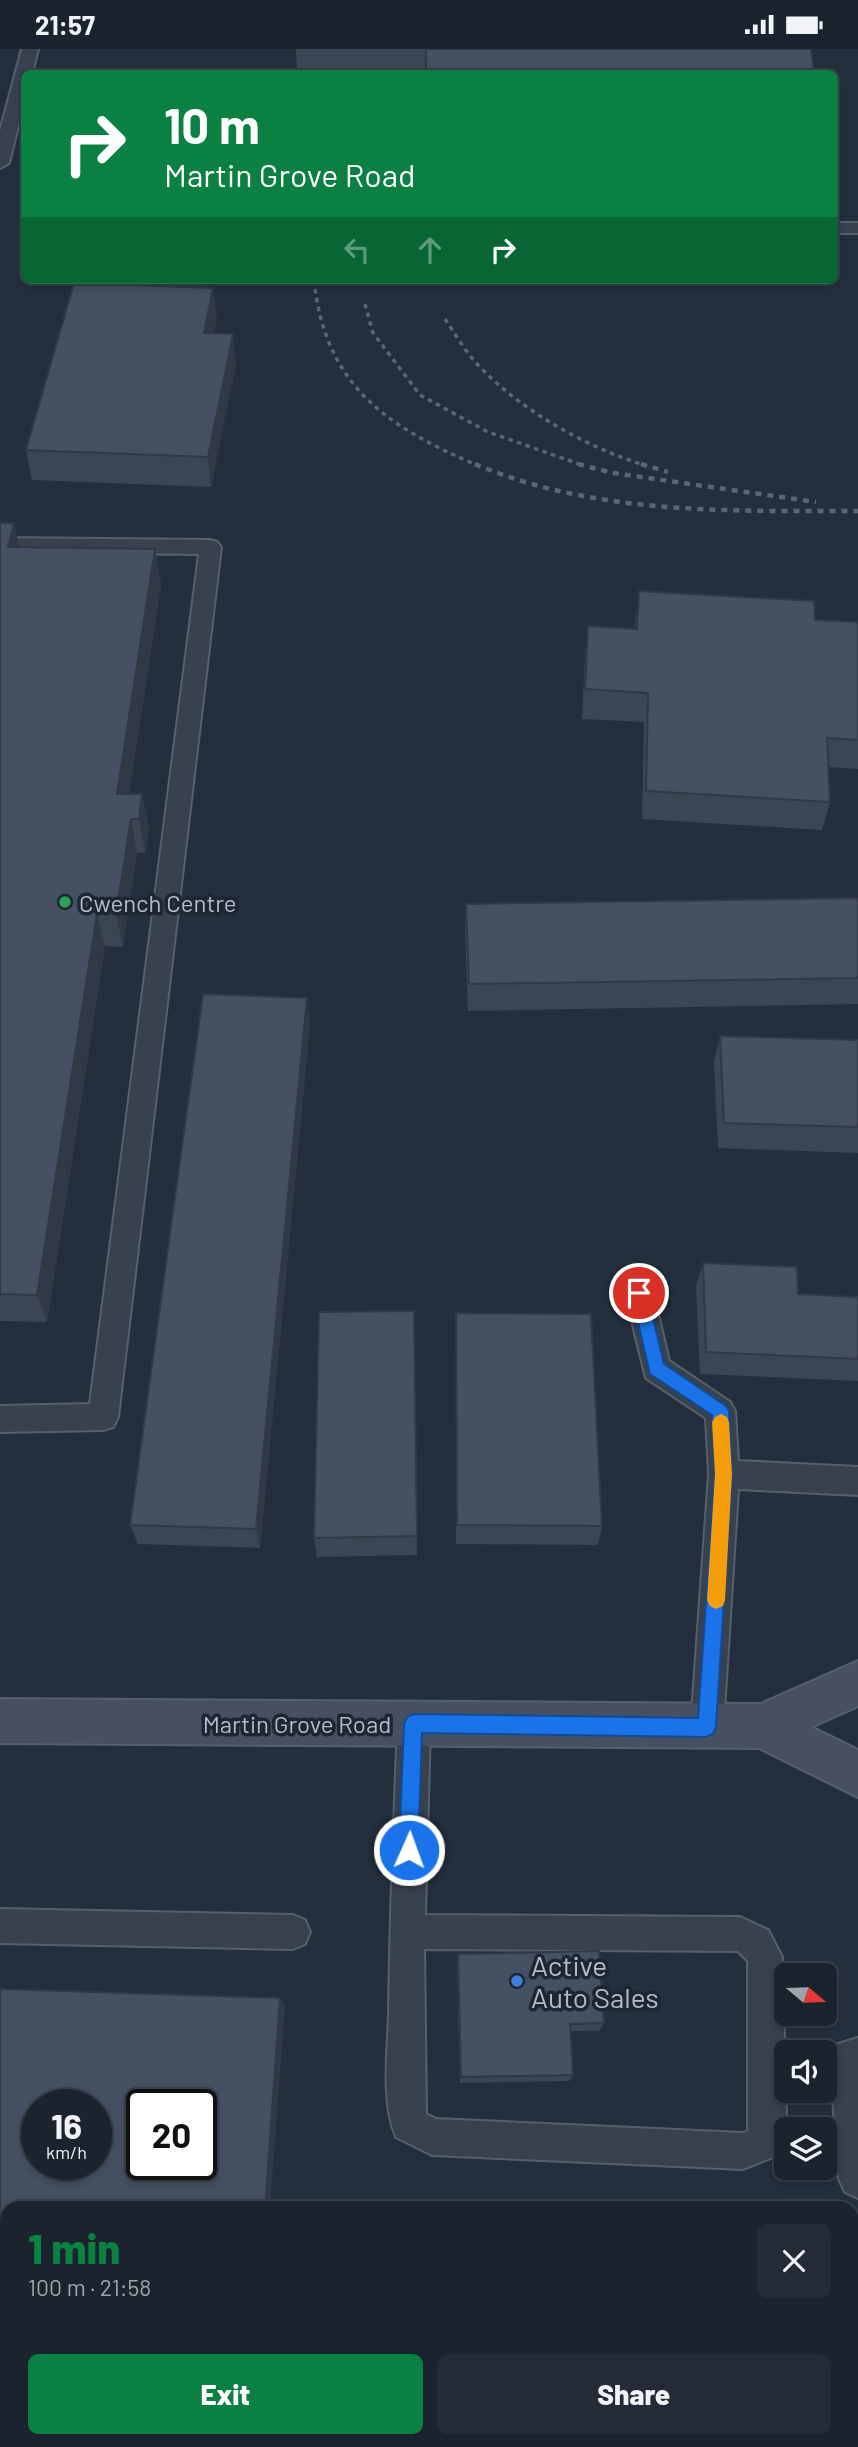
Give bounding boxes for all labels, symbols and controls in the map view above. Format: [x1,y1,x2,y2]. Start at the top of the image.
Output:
text: 21:57 [35,9,95,40]
text: 10 m [164,95,260,154]
icon: right [49,98,140,189]
text: Martin Grove Road [164,155,416,193]
icon: left [338,231,376,269]
icon: ahead [411,231,449,269]
icon: right [484,231,522,269]
place label: Cwench Centre [79,888,237,917]
marker: Cwench Centre [57,894,73,910]
pin [609,1263,669,1323]
icon: arrive [620,1274,658,1312]
street label: Martin Grove Road [203,1709,391,1738]
position arrow [372,1813,446,1887]
place label: Active Auto Sales [531,1948,659,2014]
north arrow [774,1963,836,2027]
map controls [774,1963,837,2180]
marker: Active Auto Sales [509,1973,525,1989]
button: sound [774,2040,837,2103]
speed limit sign: 20 [126,2089,217,2180]
text: 16 [51,2104,82,2146]
button: layers [774,2117,837,2180]
text: km/h [46,2141,87,2163]
text: 1 min [28,2222,120,2272]
button: close [757,2224,831,2298]
text: 100 m · 21:58 [28,2273,151,2301]
button: Exit [28,2354,423,2434]
button: Share [437,2354,831,2434]

